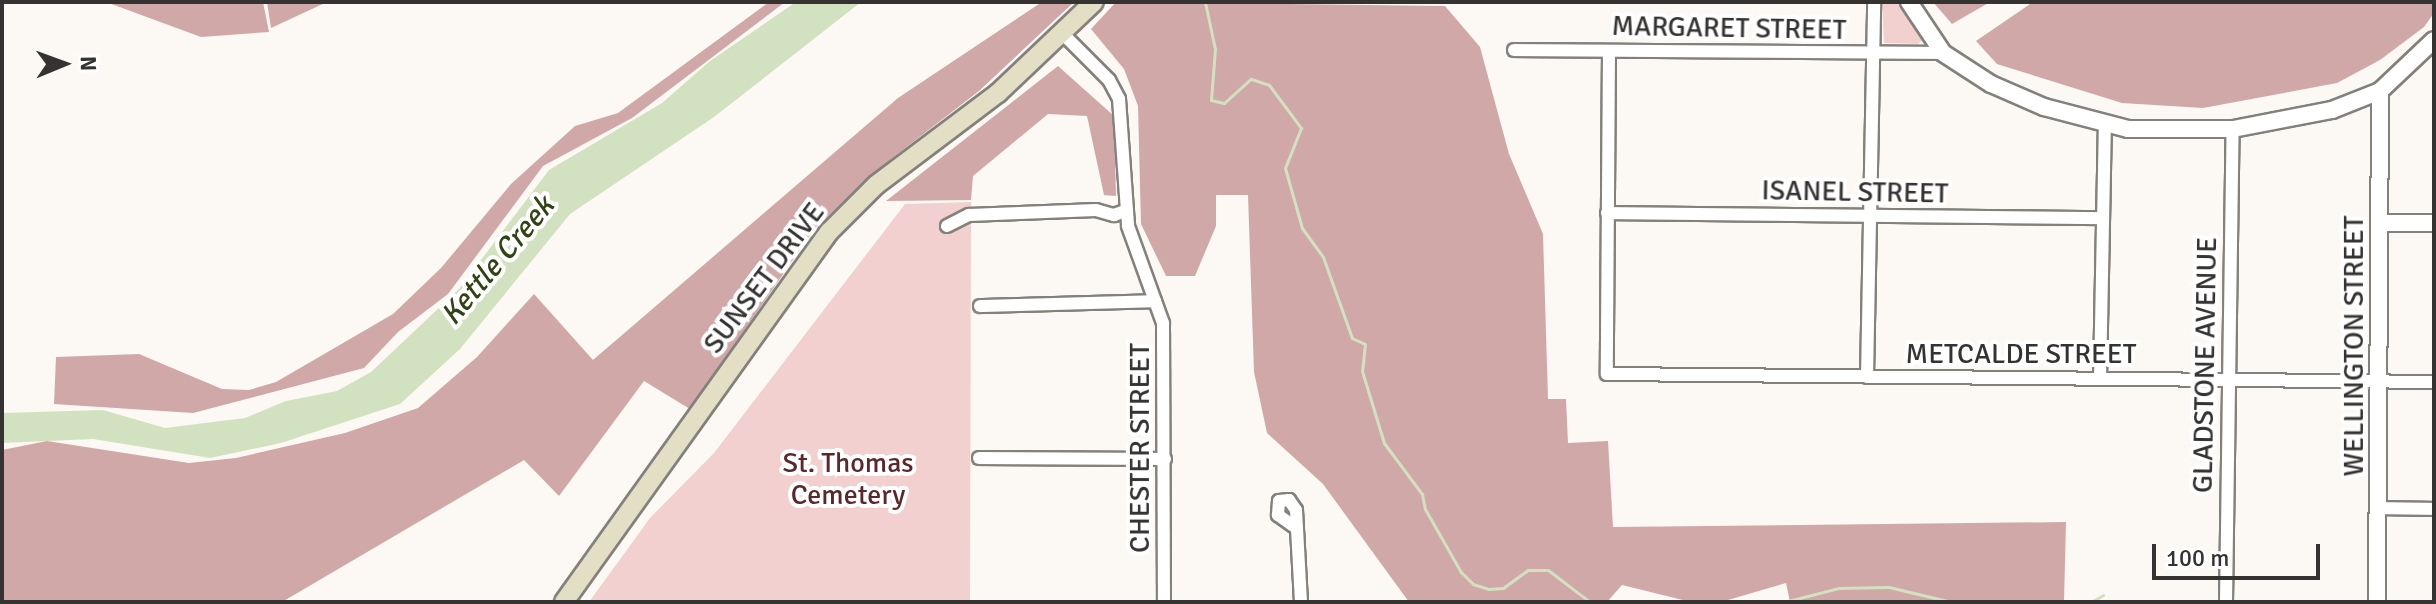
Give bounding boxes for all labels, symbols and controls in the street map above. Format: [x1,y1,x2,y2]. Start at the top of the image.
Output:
street label: MARGARET STREET [1611,9,1847,47]
north arrow [24,24,104,104]
text: N [75,56,102,71]
street label: ISANEL STREET [1761,174,1949,210]
water label: Kettle Creek [434,189,562,333]
street label: SUNSET DRIVE [696,196,832,360]
street label: WELLINGTON STREET [2337,215,2371,477]
street label: GLADSTONE AVENUE [2186,237,2224,493]
street label: METCALDE STREET [1906,337,2136,371]
street label: CHESTER STREET [1123,343,1157,553]
park label: St. Thomas Cemetery [782,446,914,512]
scale bar [2156,528,2324,578]
text: 100 m [2166,543,2229,573]

